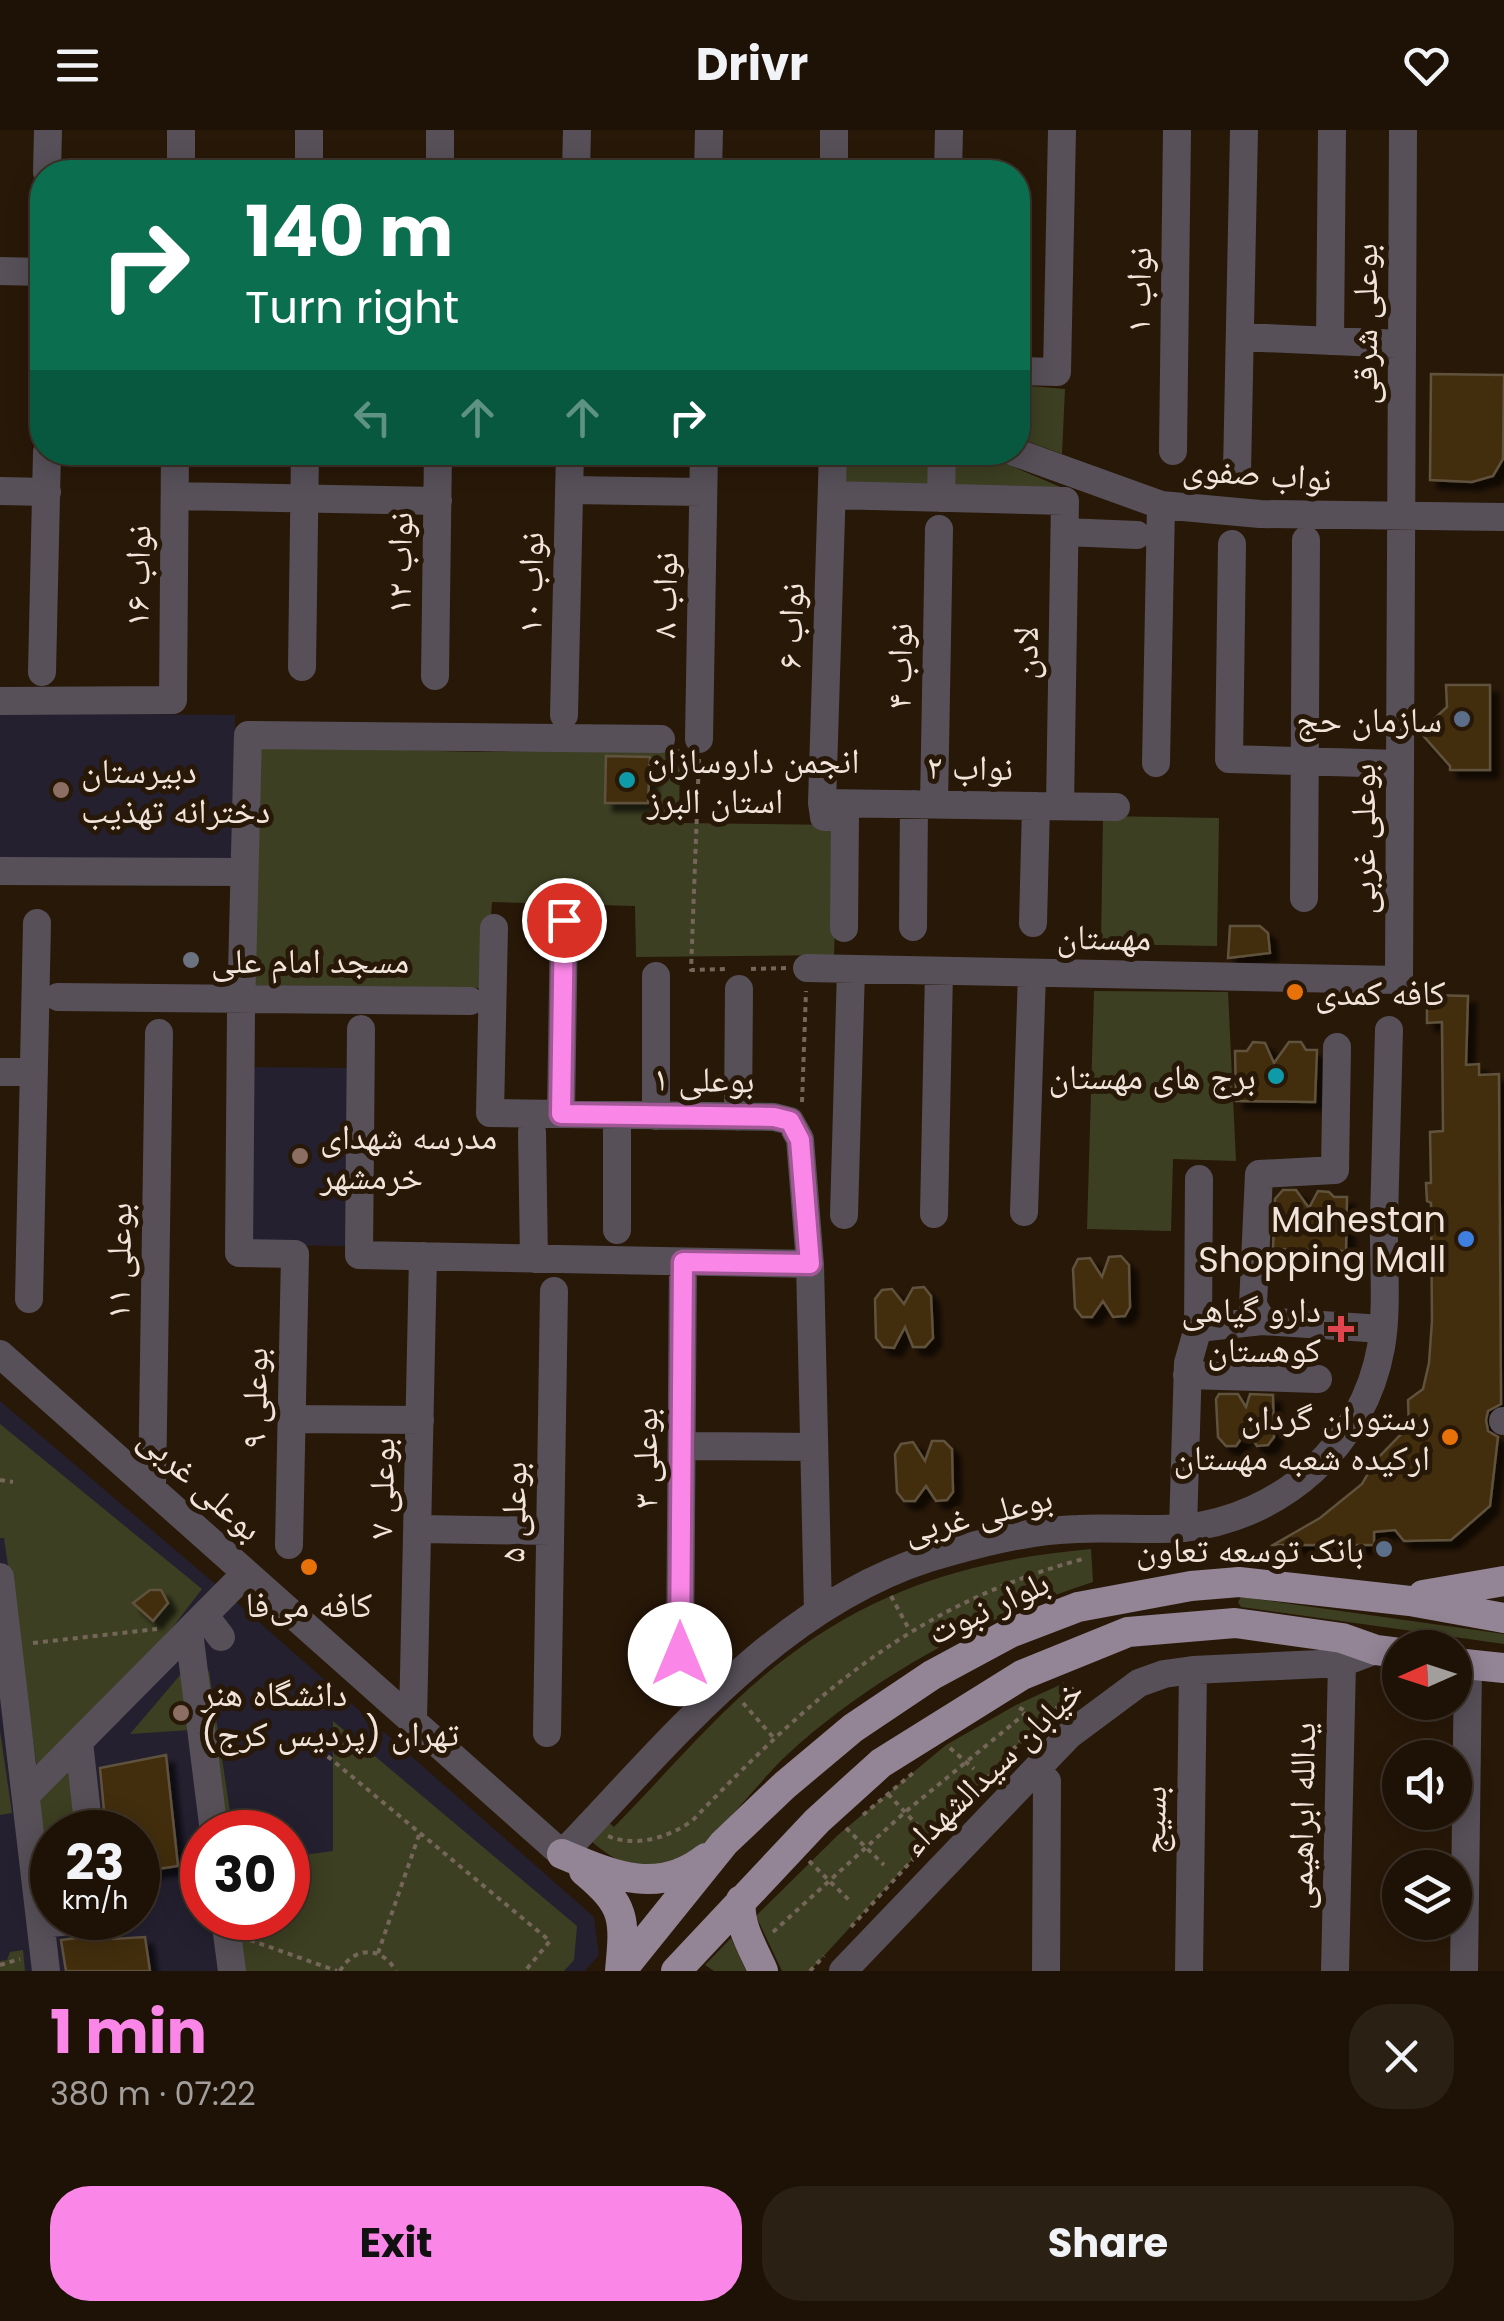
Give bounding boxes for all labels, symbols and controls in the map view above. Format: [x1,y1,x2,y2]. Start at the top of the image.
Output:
text: Drivr [696,33,808,96]
icon: menu [50,38,105,93]
icon: heart [1399,38,1454,93]
text: 140 m [245,182,453,281]
icon: right [80,200,210,330]
street label: بوعلی شرقی [1340,243,1389,405]
street label: نواب ۱ [1113,246,1163,334]
text: Turn right [245,276,459,339]
icon: left [345,390,400,445]
icon: ahead [450,390,505,445]
icon: ahead [555,390,610,445]
icon: right [660,390,715,445]
street label: نواب صفوی [1181,443,1333,503]
street label: نواب ۱۲ [374,512,424,614]
street label: نواب ۱۶ [112,525,162,627]
street label: نواب ۱۰ [505,532,555,634]
street label: نواب ۸ [639,551,689,639]
street label: نواب ۶ [764,582,816,670]
street label: نواب ۴ [874,622,924,710]
street label: لادن [1000,626,1050,680]
place label: سازمان حج [1296,695,1442,744]
marker: سازمان حج [1451,708,1473,730]
place label: انجمن داروسازان استان البرز [646,736,860,825]
street label: نواب ۲ [926,742,1014,792]
place label: دبیرستان دخترانه تهذیب [81,746,270,835]
street label: بوعلی غربی [1338,763,1387,915]
marker: انجمن داروسازان استان البرز [616,769,638,791]
marker: دبیرستان دخترانه تهذیب [50,779,72,801]
pin [522,878,607,963]
icon: arrive [537,893,592,948]
street label: مهستان [1056,912,1152,962]
place label: مسجد امام علی [211,936,409,985]
marker: مسجد امام علی [180,949,202,971]
place label: کافه کمدی [1315,968,1445,1017]
marker: کافه کمدی [1284,981,1306,1003]
place label: برج های مهستان [1049,1052,1256,1101]
street label: بوعلی ۱ [653,1054,755,1104]
marker: برج های مهستان [1265,1065,1287,1087]
place label: مدرسه شهدای خرمشهر [319,1112,497,1201]
marker: مدرسه شهدای خرمشهر [289,1145,311,1167]
place label: Mahestan Shopping Mall [1198,1195,1446,1284]
street label: بوعلی ۱۱ [92,1202,144,1320]
marker: Mahestan Shopping Mall [1455,1228,1477,1250]
place label: دارو گیاهی کوهستان [1181,1285,1321,1374]
marker: دارو گیاهی کوهستان [1330,1318,1352,1340]
street label: بوعلی ۹ [229,1347,279,1449]
place label: رستوران گردان ارکیده شعبه مهستان [1173,1393,1430,1482]
street label: بوعلی ۳ [620,1407,669,1509]
street label: بوعلی غربی [128,1414,274,1552]
marker: رستوران گردان ارکیده شعبه مهستان [1439,1426,1461,1448]
street label: بوعلی ۷ [356,1437,406,1539]
street label: بوعلی ۵ [488,1461,538,1563]
street label: بوعلی غربی [899,1473,1057,1555]
place label: بانک توسعه تعاون [1136,1525,1364,1574]
marker: بانک توسعه تعاون [1373,1538,1395,1560]
marker: کافه می‌فا [298,1556,320,1578]
street label: بلوار نبوت [919,1558,1057,1656]
place label: کافه می‌فا [246,1580,372,1629]
position arrow [628,1602,732,1706]
north arrow [1382,1630,1472,1720]
map controls [1382,1630,1472,1940]
street label: خیابان سیدالشهداء [890,1667,1094,1867]
place label: دانشگاه هنر تهران (پردیس کرج) [200,1669,459,1758]
marker: دانشگاه هنر تهران (پردیس کرج) [170,1702,192,1724]
street label: یدالله ابراهیمی [1275,1722,1327,1910]
button: sound [1382,1740,1472,1830]
street label: بسیج [1128,1785,1178,1855]
speed limit sign: 30 [180,1810,310,1940]
text: 23 [66,1827,124,1898]
button: layers [1382,1850,1472,1940]
text: km/h [62,1883,128,1918]
text: 1 min [50,1990,207,2074]
button: close [1349,2004,1454,2109]
text: 380 m · 07:22 [50,2071,256,2116]
button: Exit [50,2186,742,2301]
button: Share [762,2186,1454,2301]

